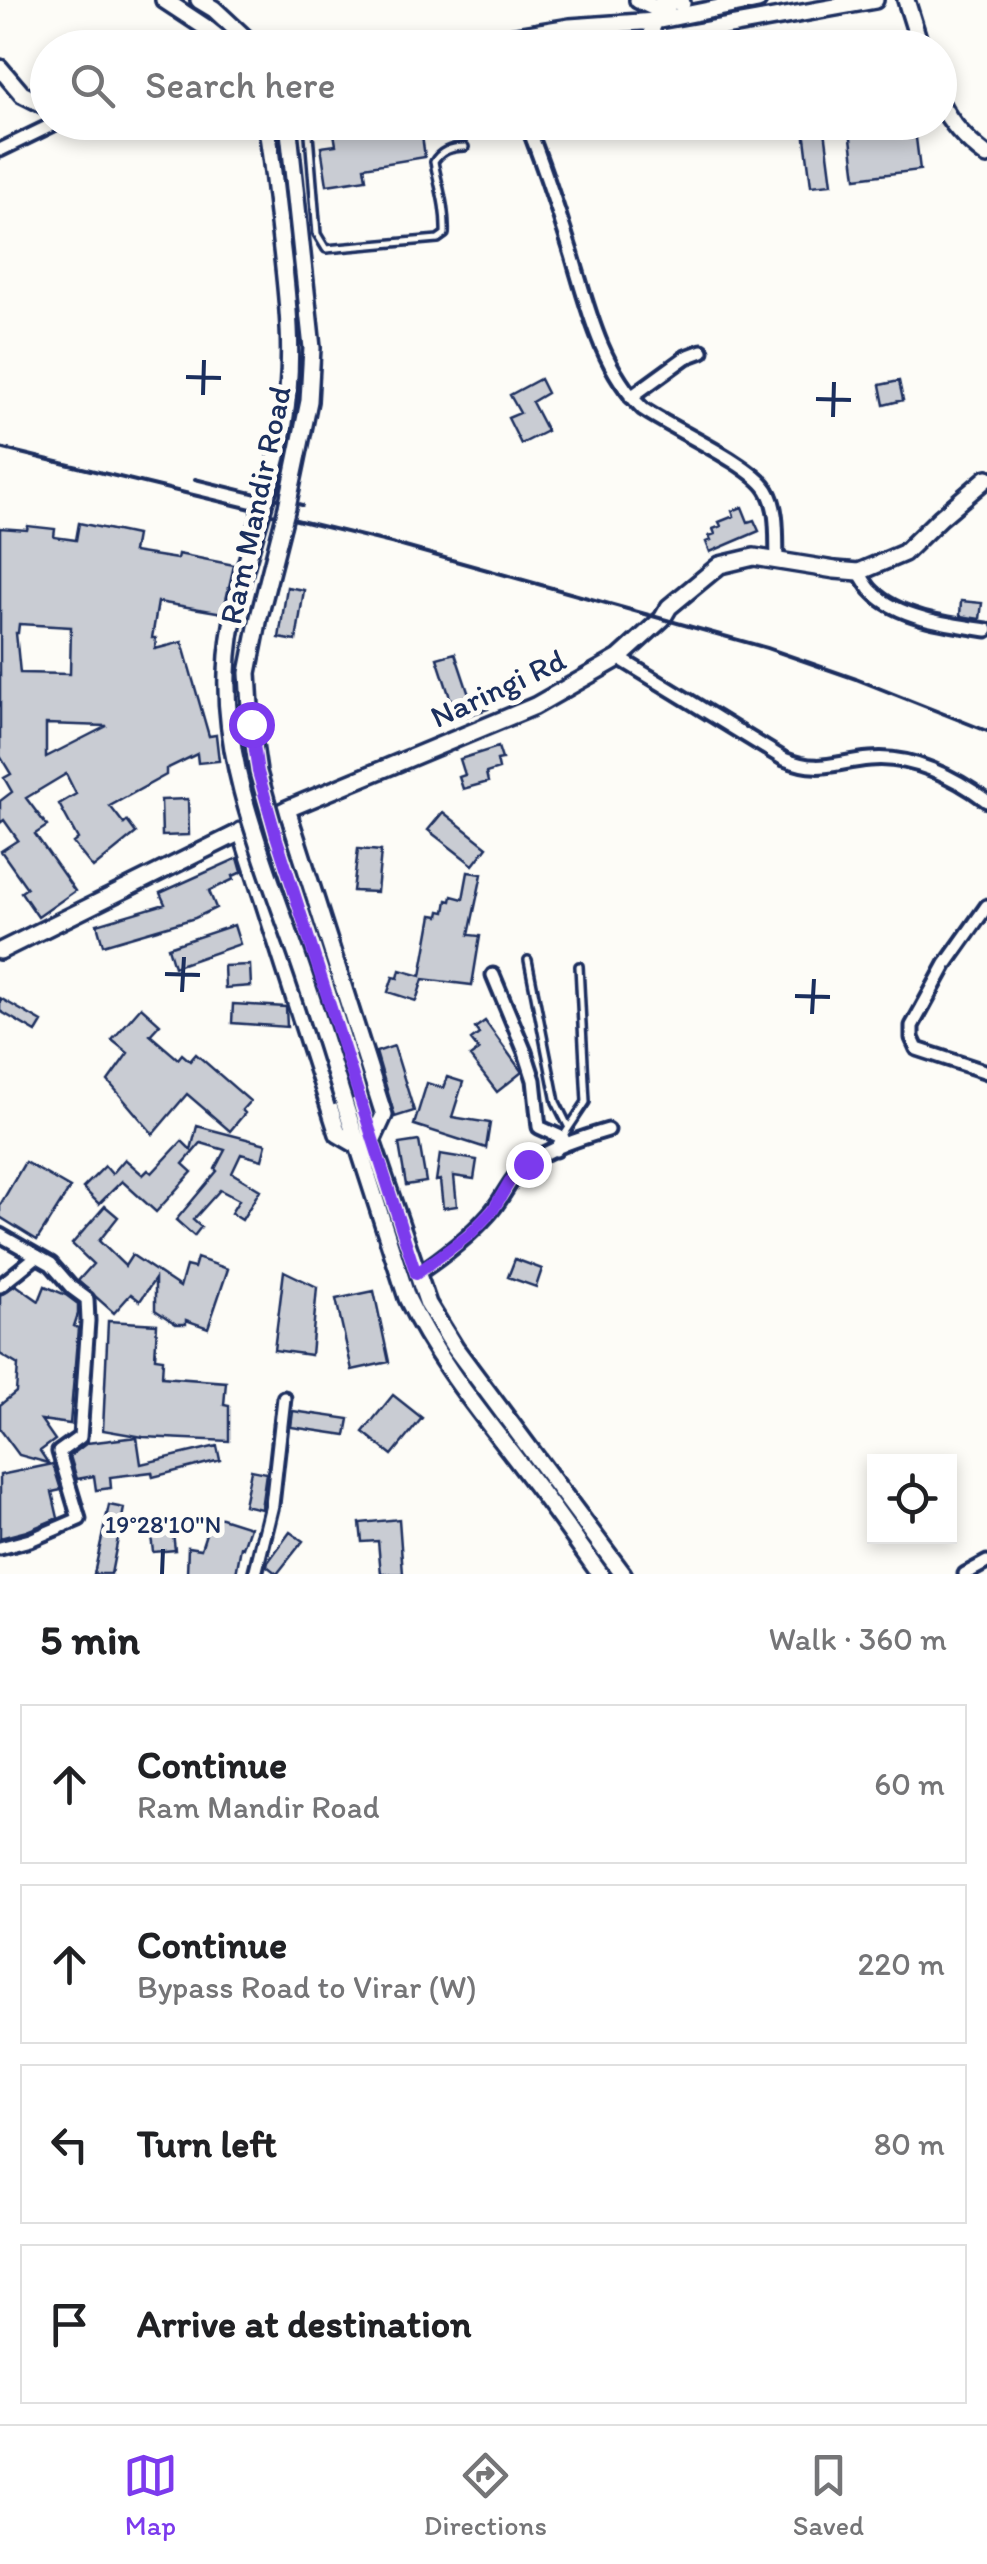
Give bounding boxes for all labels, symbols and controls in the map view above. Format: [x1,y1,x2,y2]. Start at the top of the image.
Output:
search box [30,30,957,140]
icon: search [65,58,120,113]
text: Search here [145,62,336,108]
street label: Ram Mandir Road [211,382,299,628]
street label: Naringi Rd [424,640,572,736]
route start [229,702,275,748]
route end [506,1142,552,1188]
map controls [867,1454,957,1544]
button: locate [867,1454,957,1544]
text: 19°28'10"N [105,1509,221,1539]
text: 5 min [40,1614,140,1665]
text: Walk · 360 m [768,1620,947,1658]
text: Continue [137,1742,287,1788]
icon: ahead [42,1757,97,1812]
text: 60 m [874,1765,945,1803]
text: Ram Mandir Road [137,1788,380,1826]
text: Continue [137,1922,287,1968]
icon: ahead [42,1937,97,1992]
text: 220 m [858,1945,945,1983]
text: Bypass Road to Virar (W) [137,1968,477,2006]
icon: left [42,2117,97,2172]
text: Turn left [137,2121,277,2167]
text: 80 m [874,2125,945,2163]
icon: arrive [42,2297,97,2352]
text: Arrive at destination [137,2301,472,2347]
tab: Map [123,2448,178,2542]
tab: Directions [424,2448,547,2542]
tab: Saved [793,2448,864,2542]

